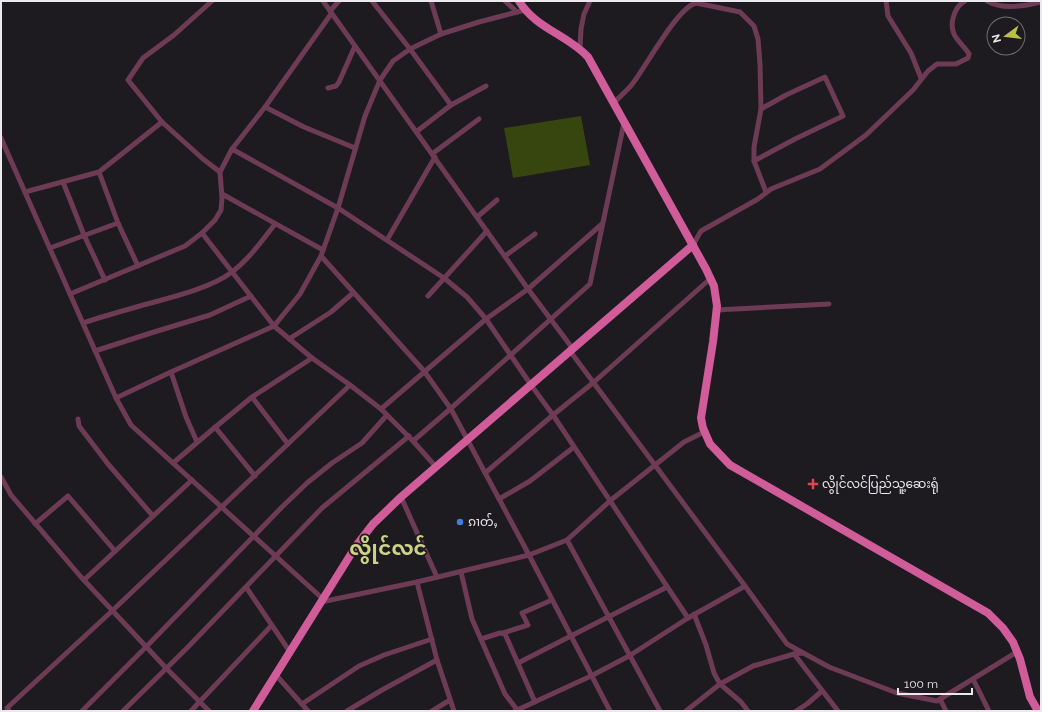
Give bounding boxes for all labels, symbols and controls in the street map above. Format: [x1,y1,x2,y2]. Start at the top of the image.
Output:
north arrow [986,16,1026,56]
text: N [989,33,1004,44]
place label: လွိုင်လင်ပြည်သူ့ဆေးရုံ [822,475,939,494]
marker: လွိုင်လင်ပြည်သူ့ဆေးရုံ [807,478,819,490]
place label: ၵၢတ်ႇ [468,513,498,529]
marker: ၵၢတ်ႇ [455,517,465,527]
district label: လွိုင်လင် [349,535,427,564]
scale bar [898,670,972,696]
text: 100 m [904,677,938,691]

